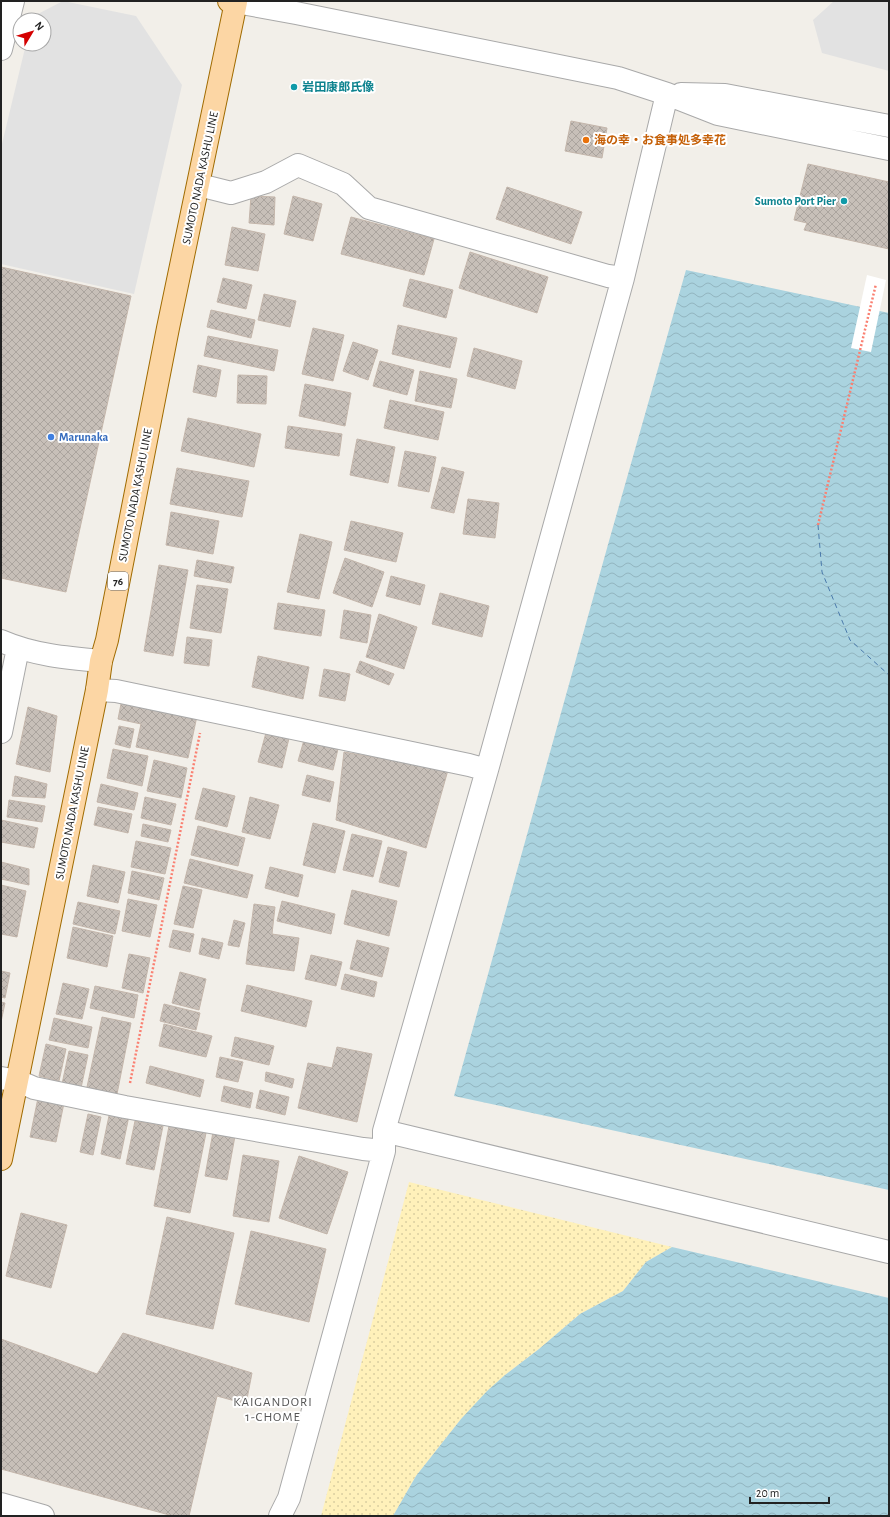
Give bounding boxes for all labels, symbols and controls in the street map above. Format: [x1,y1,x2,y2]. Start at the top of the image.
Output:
north arrow [12,12,52,52]
text: N [33,20,46,33]
place label: 岩田康郎氏像 [302,80,374,93]
marker: 岩田康郎氏像 [289,82,299,92]
street label: SUMOTO NADA KASHU LINE [180,110,220,246]
place label: 海の幸・お食事処多幸花 [594,133,726,146]
marker: 海の幸・お食事処多幸花 [581,135,591,145]
place label: Sumoto Port Pier [755,195,837,207]
marker: Sumoto Port Pier [839,196,849,206]
street label: SUMOTO NADA KASHU LINE [116,427,154,563]
place label: Marunaka [59,431,108,443]
marker: Marunaka [46,432,56,442]
road number: 76 [108,572,128,590]
street label: SUMOTO NADA KASHU LINE [53,745,91,881]
district label: KAIGANDORI 1-CHOME [233,1396,313,1424]
scale bar [750,1479,829,1505]
text: 20 m [756,1487,779,1499]

